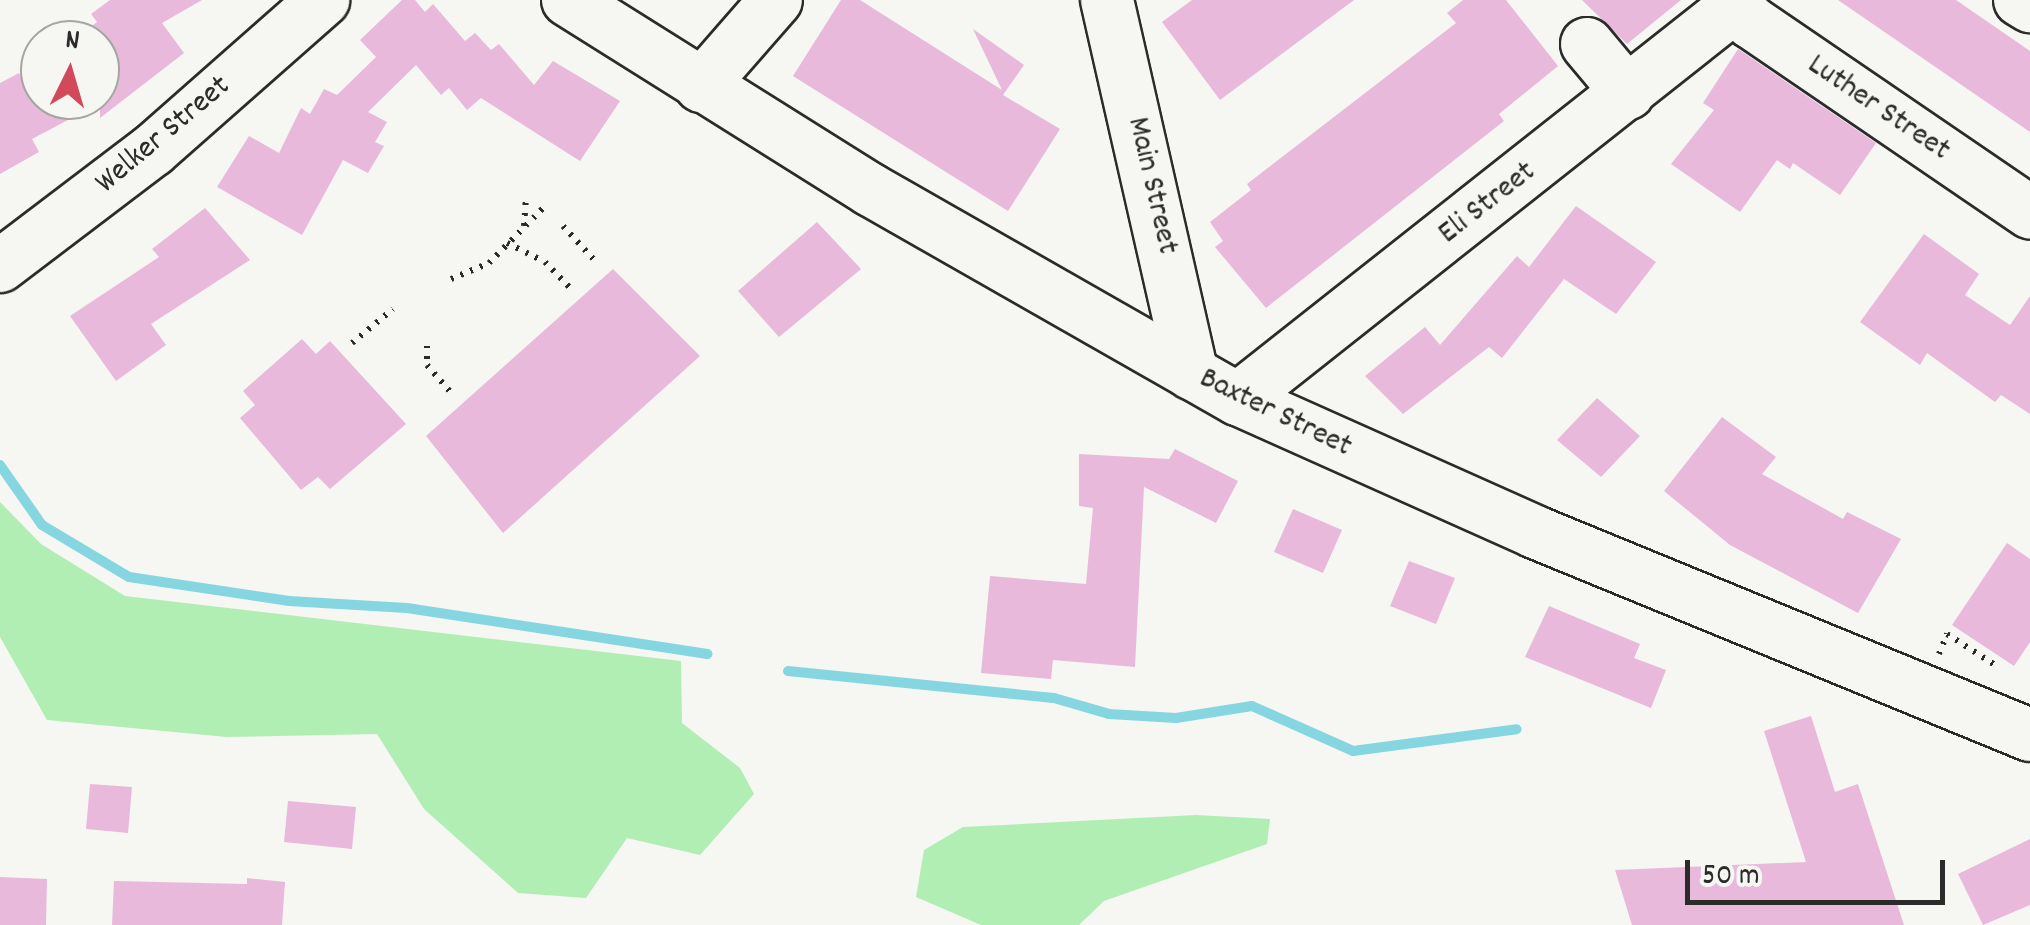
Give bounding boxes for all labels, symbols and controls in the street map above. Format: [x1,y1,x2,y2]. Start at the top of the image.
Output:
north arrow [20,20,120,120]
text: N [64,22,81,63]
street label: Luther Street [1799,47,1957,171]
street label: Welker Street [89,69,239,203]
street label: Main Street [1117,114,1185,258]
street label: Eli Street [1432,154,1544,254]
street label: Baxter Street [1192,361,1358,467]
scale bar [1690,840,1950,902]
text: 50 m [1702,856,1760,899]

